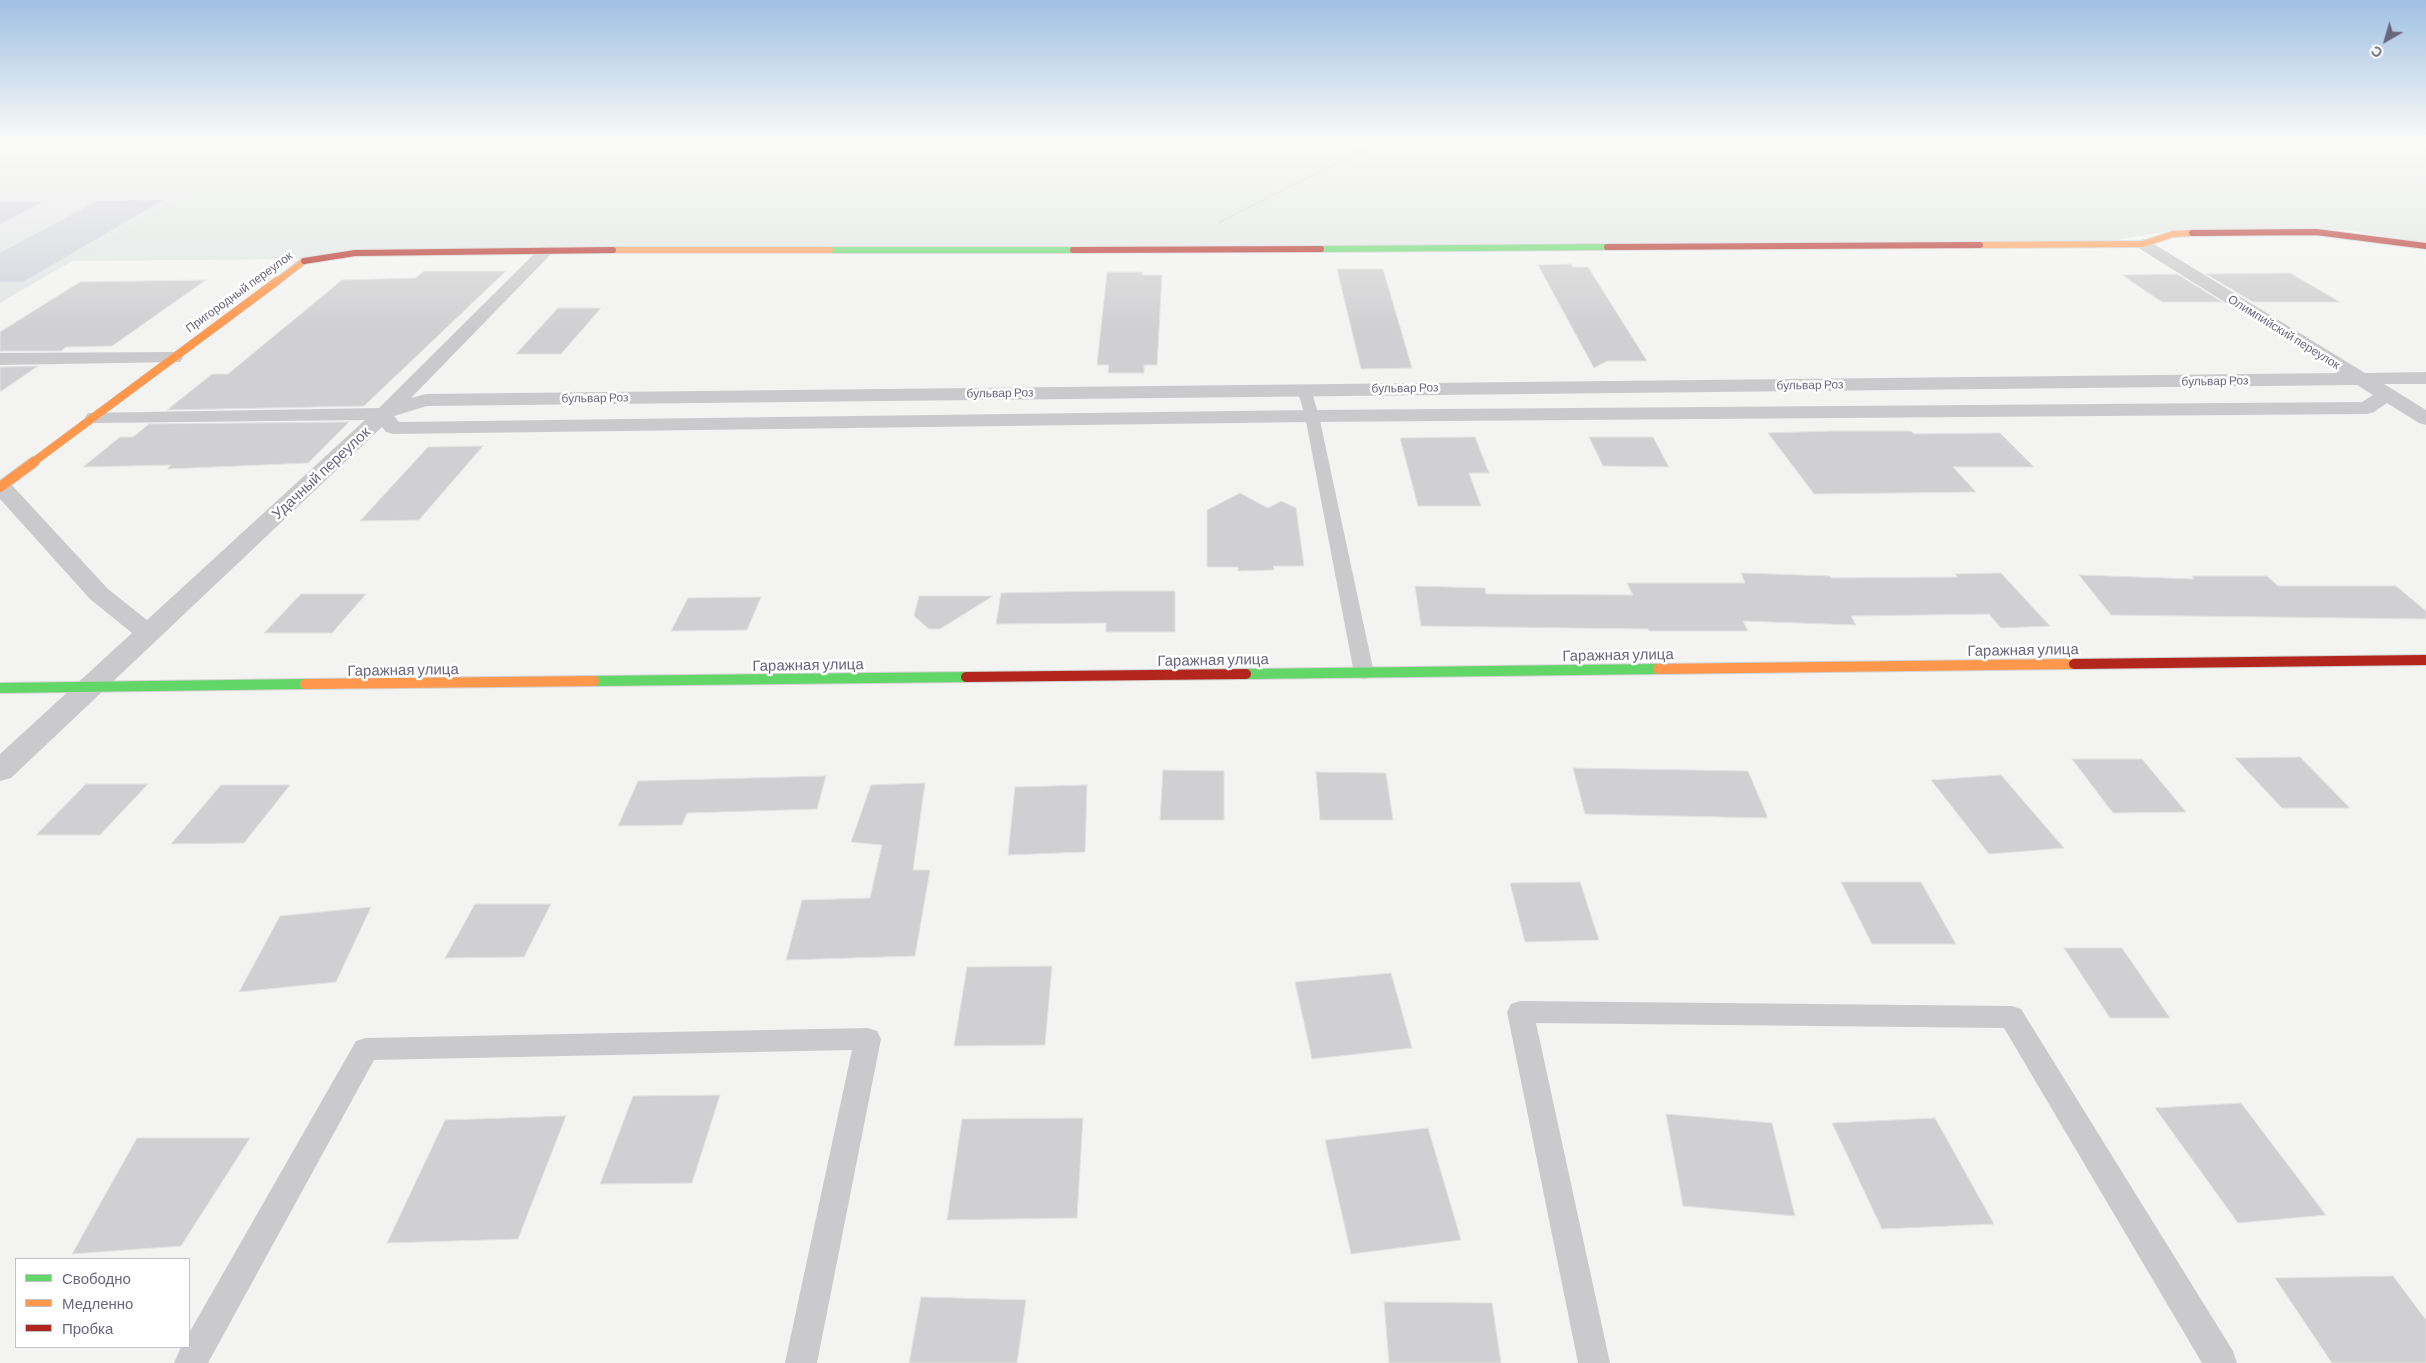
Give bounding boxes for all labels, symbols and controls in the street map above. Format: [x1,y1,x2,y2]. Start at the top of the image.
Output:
north arrow [2361,15,2411,65]
text: С [2367,42,2386,62]
street label: Пригородный переулок [183,248,295,336]
street label: Олимпийский переулок [2225,292,2343,372]
street label: бульвар Роз [2181,373,2249,389]
street label: бульвар Роз [1776,377,1844,393]
street label: бульвар Роз [1371,380,1439,396]
street label: бульвар Роз [966,385,1034,401]
street label: бульвар Роз [561,390,629,406]
street label: Удачный переулок [268,423,374,523]
street label: Гаражная улица [1967,640,2079,660]
street label: Гаражная улица [1562,645,1674,665]
street label: Гаражная улица [1157,650,1269,670]
street label: Гаражная улица [752,655,864,675]
street label: Гаражная улица [347,660,459,680]
legend [15,1258,190,1348]
text: Свободно [62,1269,131,1287]
text: Медленно [62,1294,133,1312]
text: Пробка [62,1319,113,1337]

